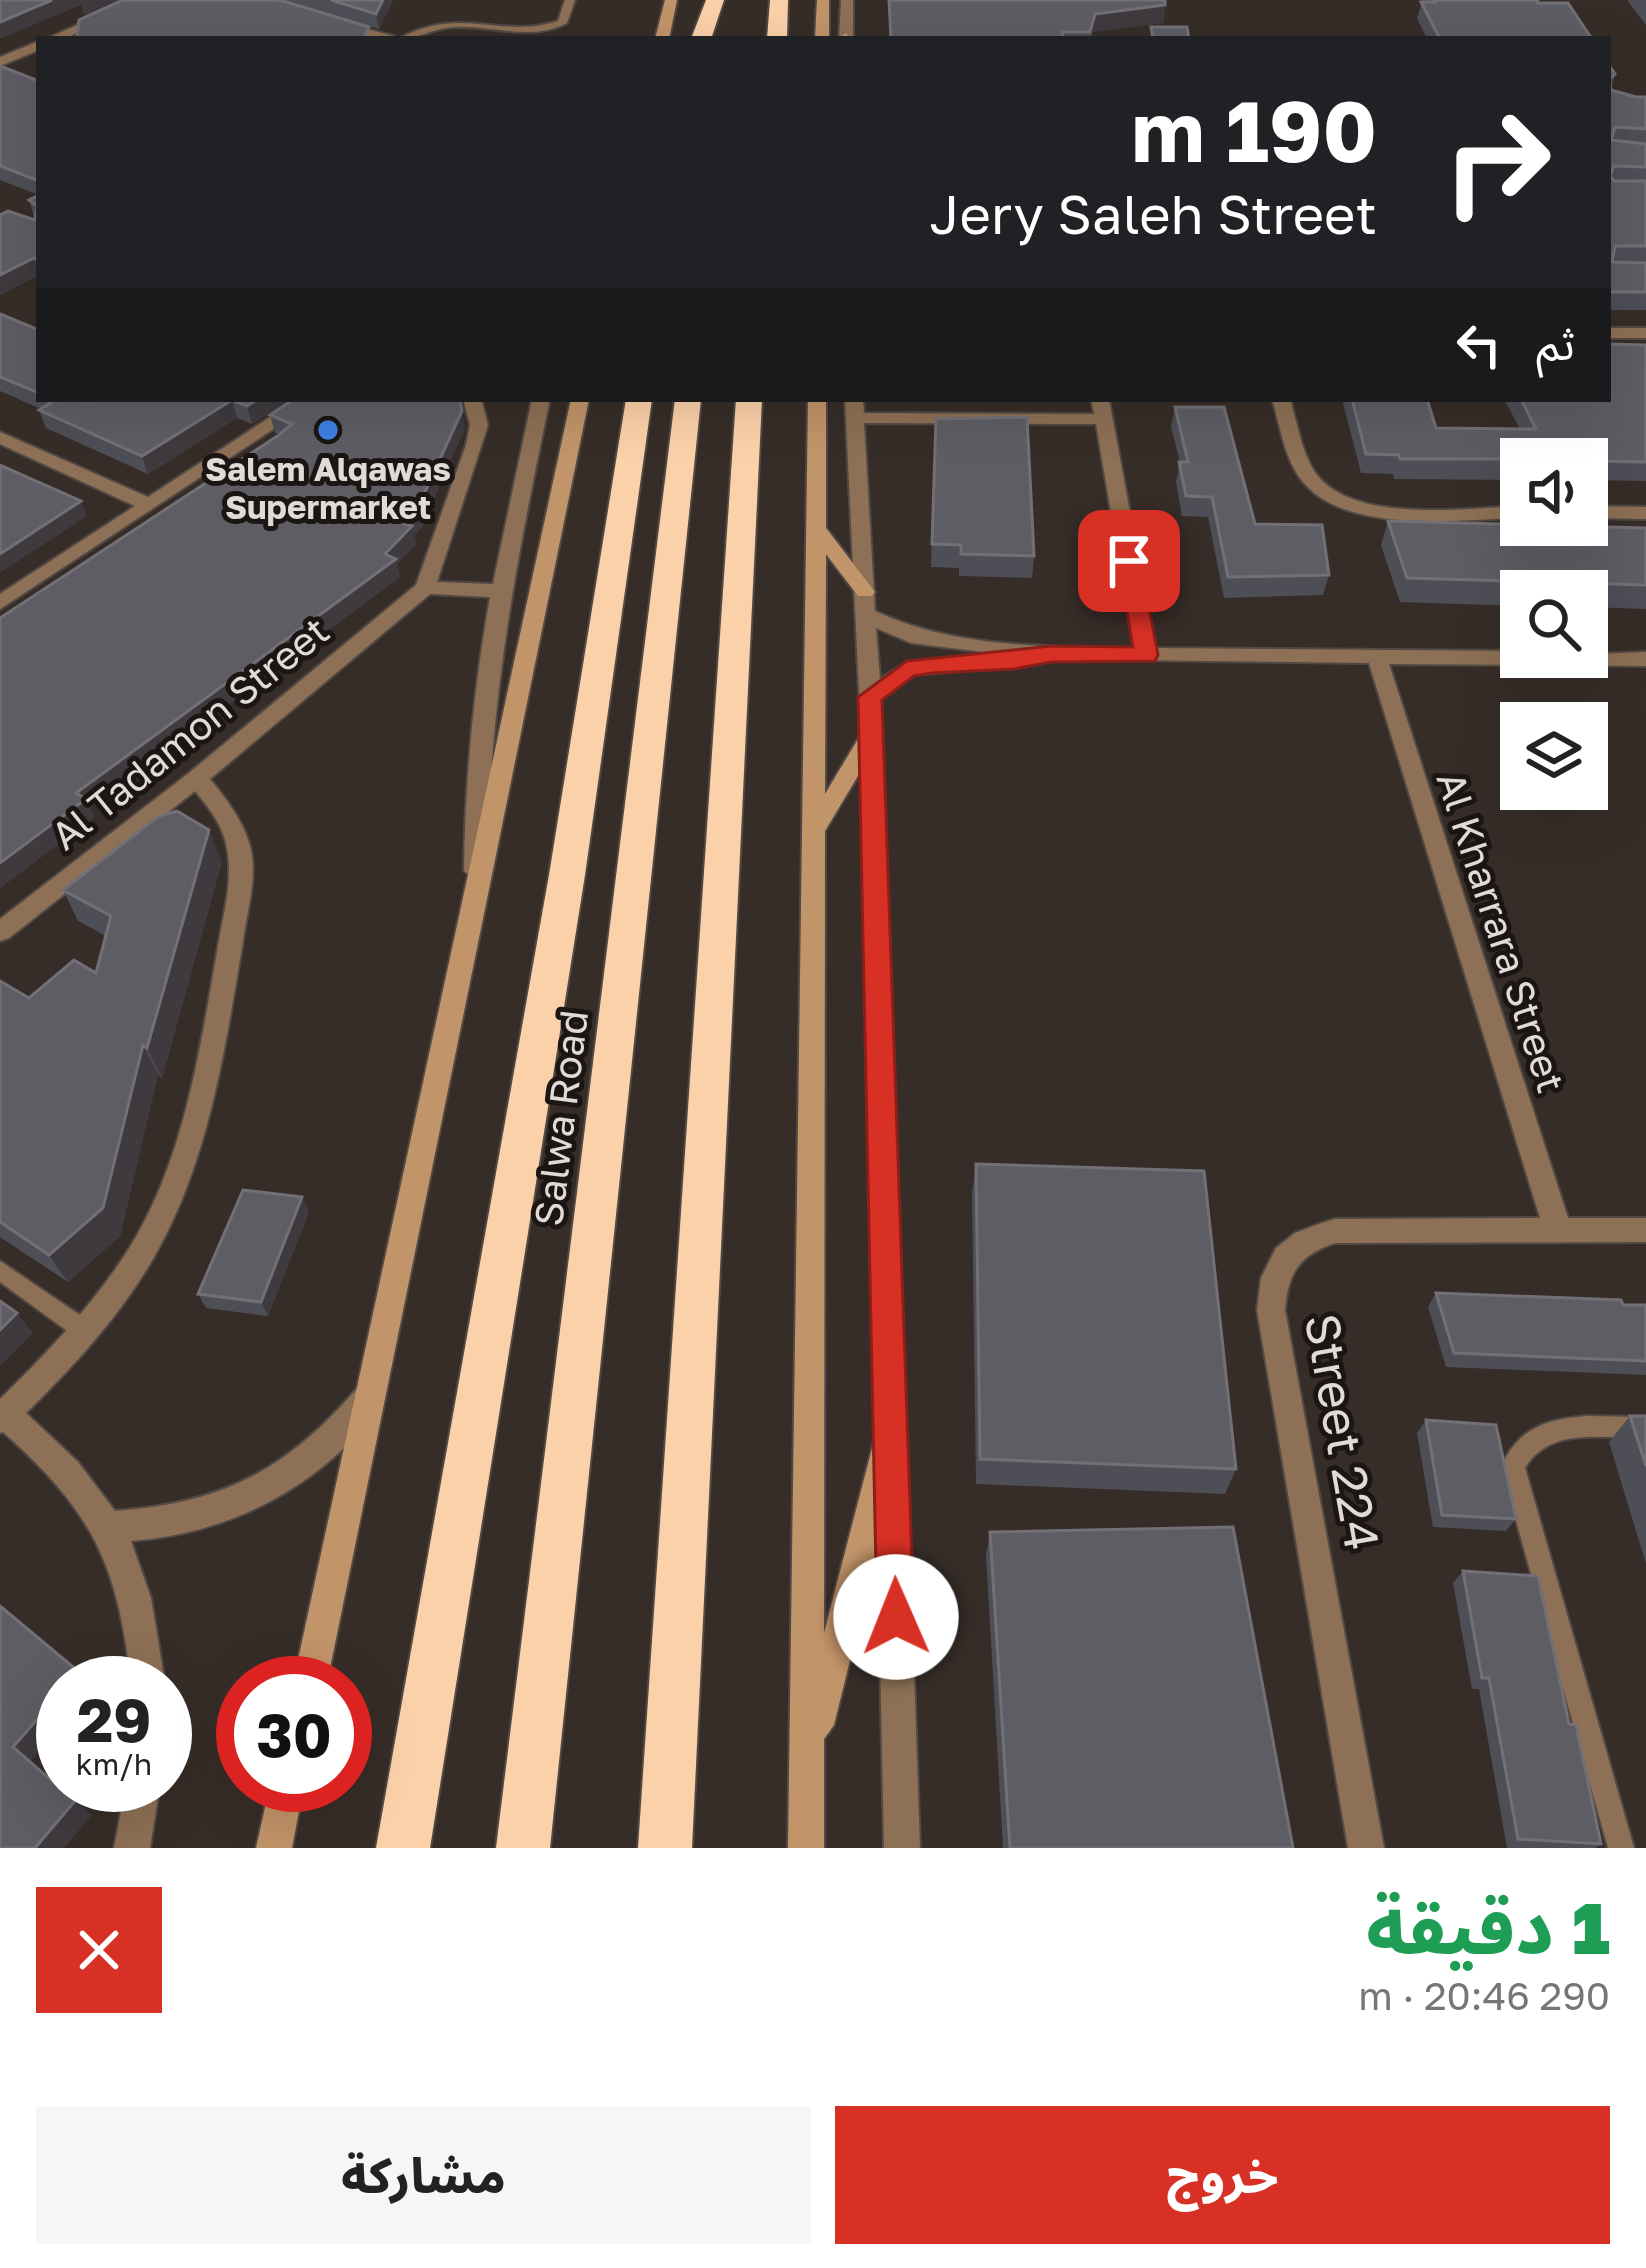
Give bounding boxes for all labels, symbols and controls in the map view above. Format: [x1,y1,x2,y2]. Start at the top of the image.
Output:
text: 190 m [1131,80,1377,180]
icon: right [1419,84,1575,240]
text: Jery Saleh Street [930,181,1377,246]
icon: left [1446,312,1512,378]
text: ثم [1536,316,1575,370]
marker: Salem Alqawas Supermarket [315,417,341,443]
map controls [1500,438,1608,810]
button: sound [1500,438,1608,546]
place label: Salem Alqawas Supermarket [205,449,451,526]
pin [1078,510,1180,612]
icon: arrive [1096,528,1162,594]
button: search [1500,570,1608,678]
street label: Al Tadamon Street [41,606,338,859]
button: layers [1500,702,1608,810]
street label: Al Kharrara Street [1427,765,1576,1098]
street label: Salwa Road [524,1007,597,1229]
street label: Street 224 [1294,1309,1392,1555]
position arrow [833,1554,959,1680]
speed limit sign: 30 [216,1656,372,1812]
text: 29 [77,1683,151,1755]
text: km/h [76,1746,152,1782]
text: 1 دقيقة [1366,1883,1610,1970]
button: close [36,1887,162,2013]
text: 290 m · 20:46 [1358,1972,1610,2019]
button: مشاركة [36,2106,811,2244]
button: خروج [835,2106,1610,2244]

